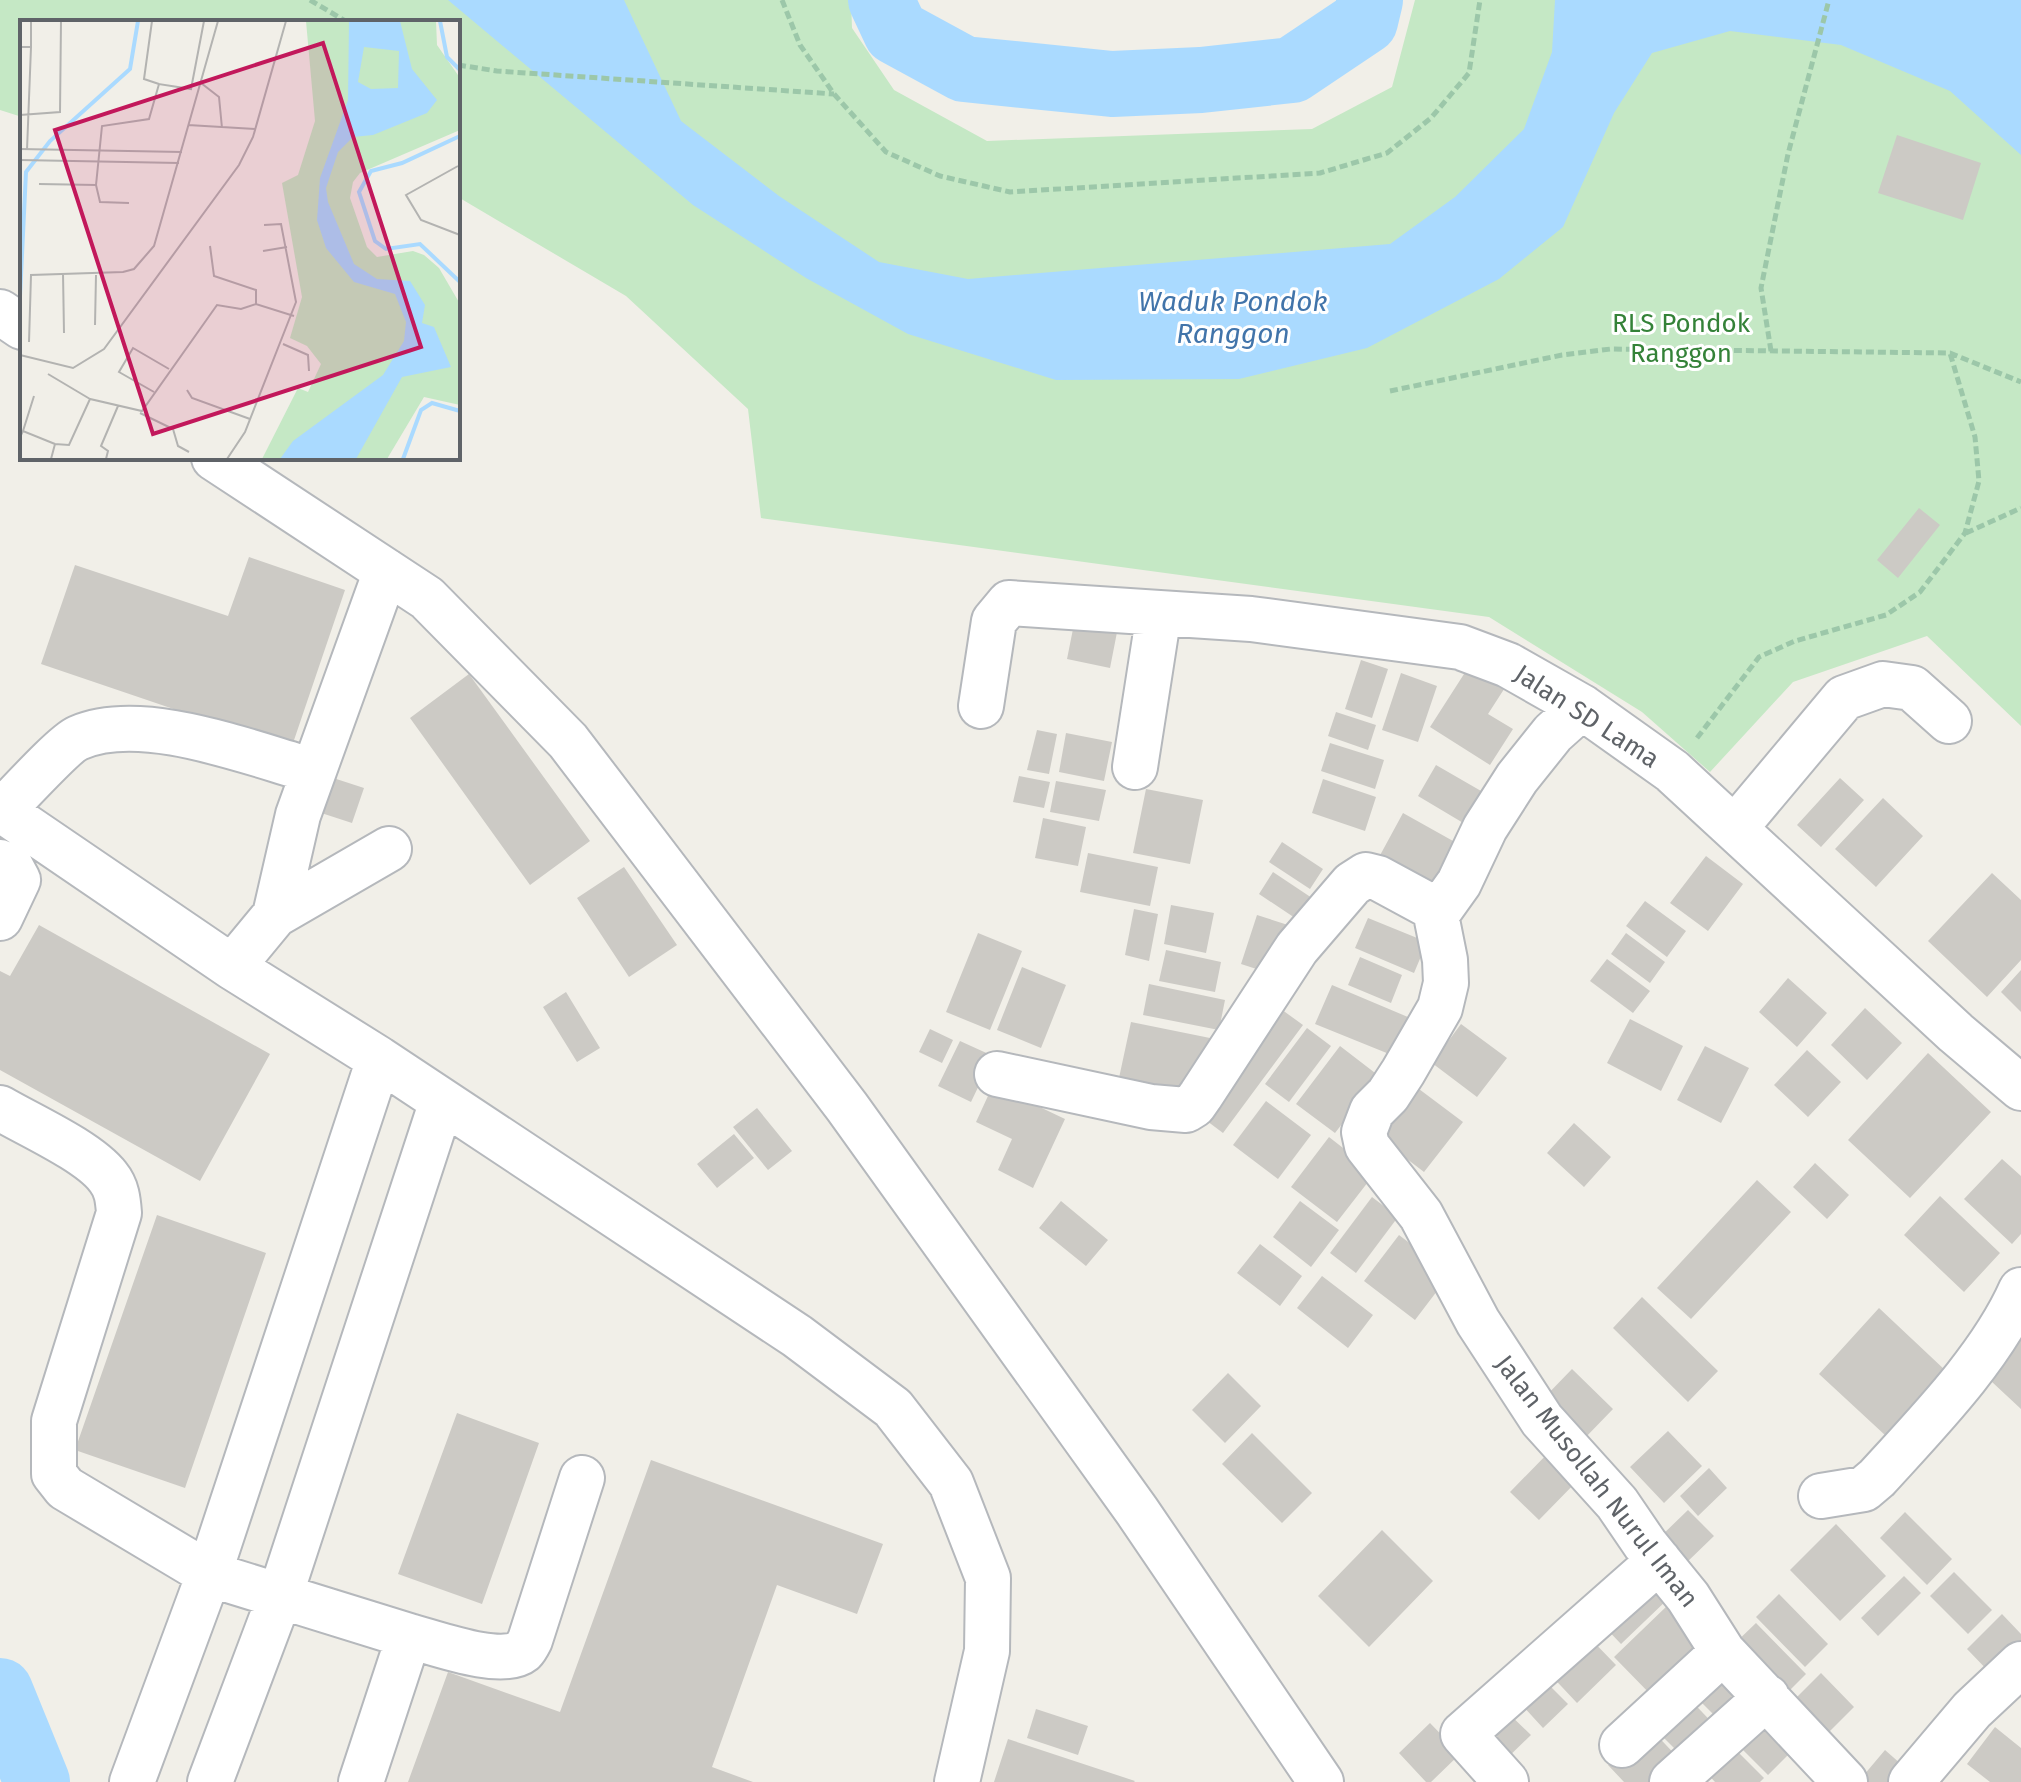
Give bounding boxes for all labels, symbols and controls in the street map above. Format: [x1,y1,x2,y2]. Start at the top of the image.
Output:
inset map [20,20,460,460]
water label: Waduk Pondok Ranggon [1138,285,1328,350]
park label: RLS Pondok Ranggon [1612,308,1751,369]
street label: Jalan SD Lama [1508,658,1665,775]
street label: Jalan Musollah Nurul Iman [1488,1349,1705,1614]

